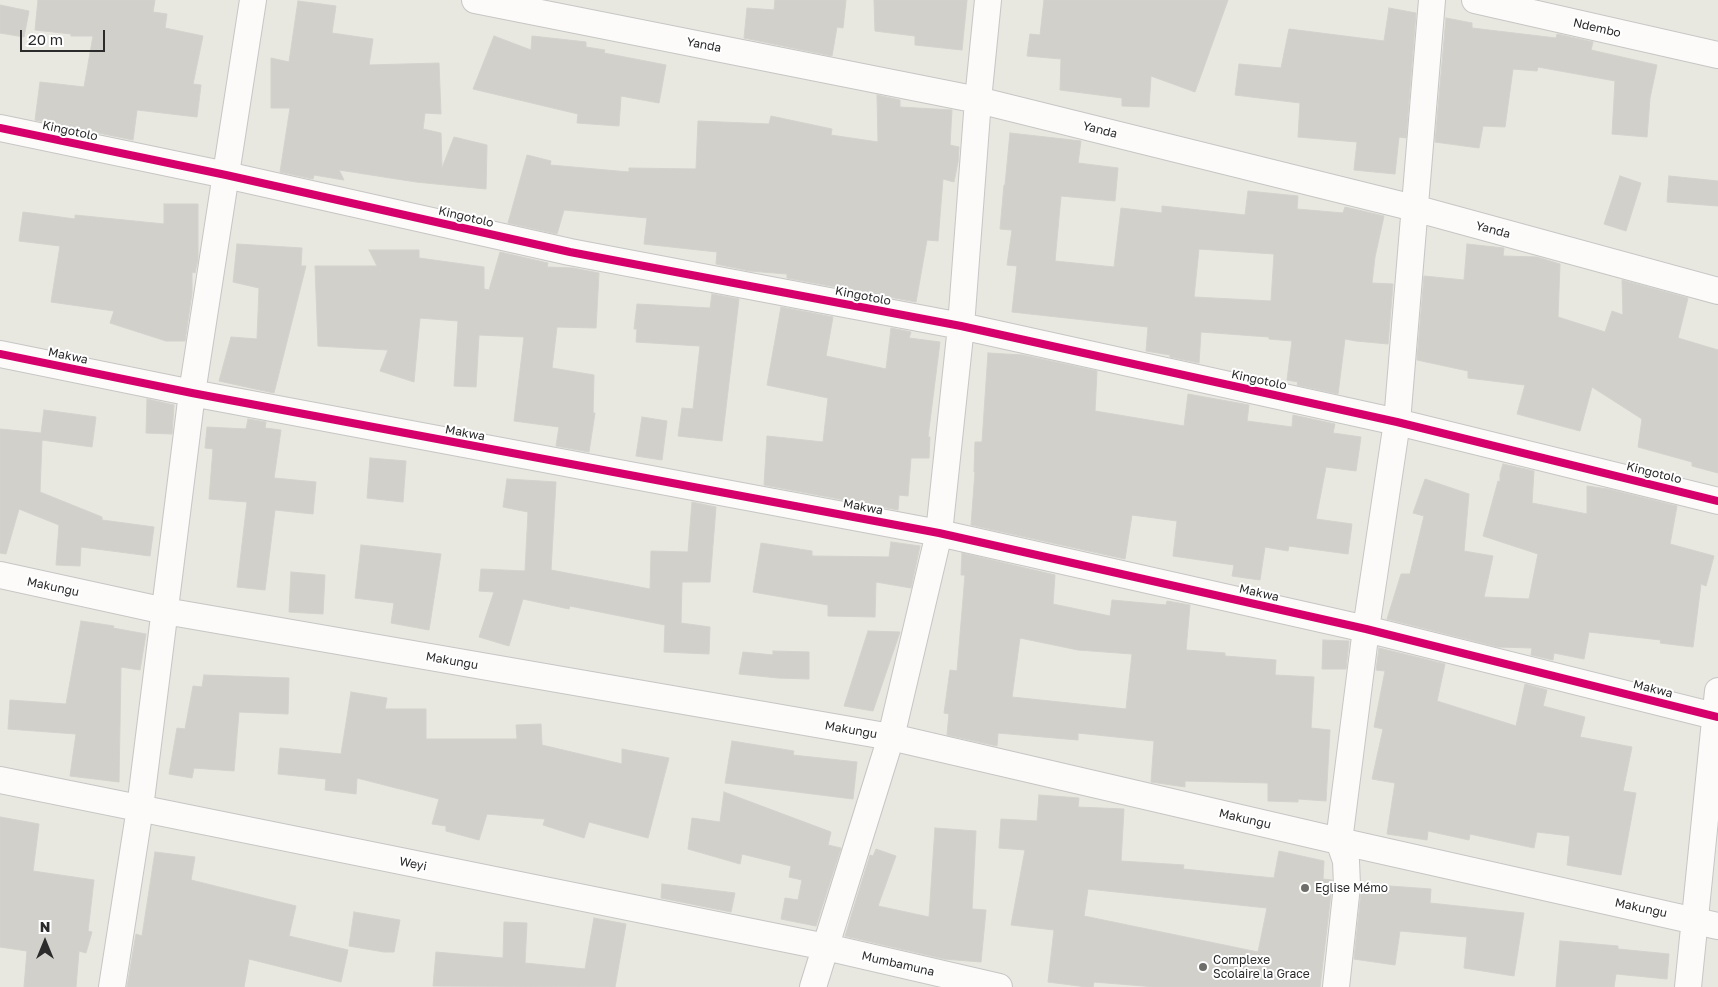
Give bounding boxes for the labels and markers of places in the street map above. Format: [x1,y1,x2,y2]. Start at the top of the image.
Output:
place label: Eglise Mémo [1315,881,1388,895]
marker: Eglise Mémo [1299,882,1311,894]
place label: Complexe Scolaire la Grace [1213,953,1310,981]
marker: Complexe Scolaire la Grace [1197,961,1209,973]

